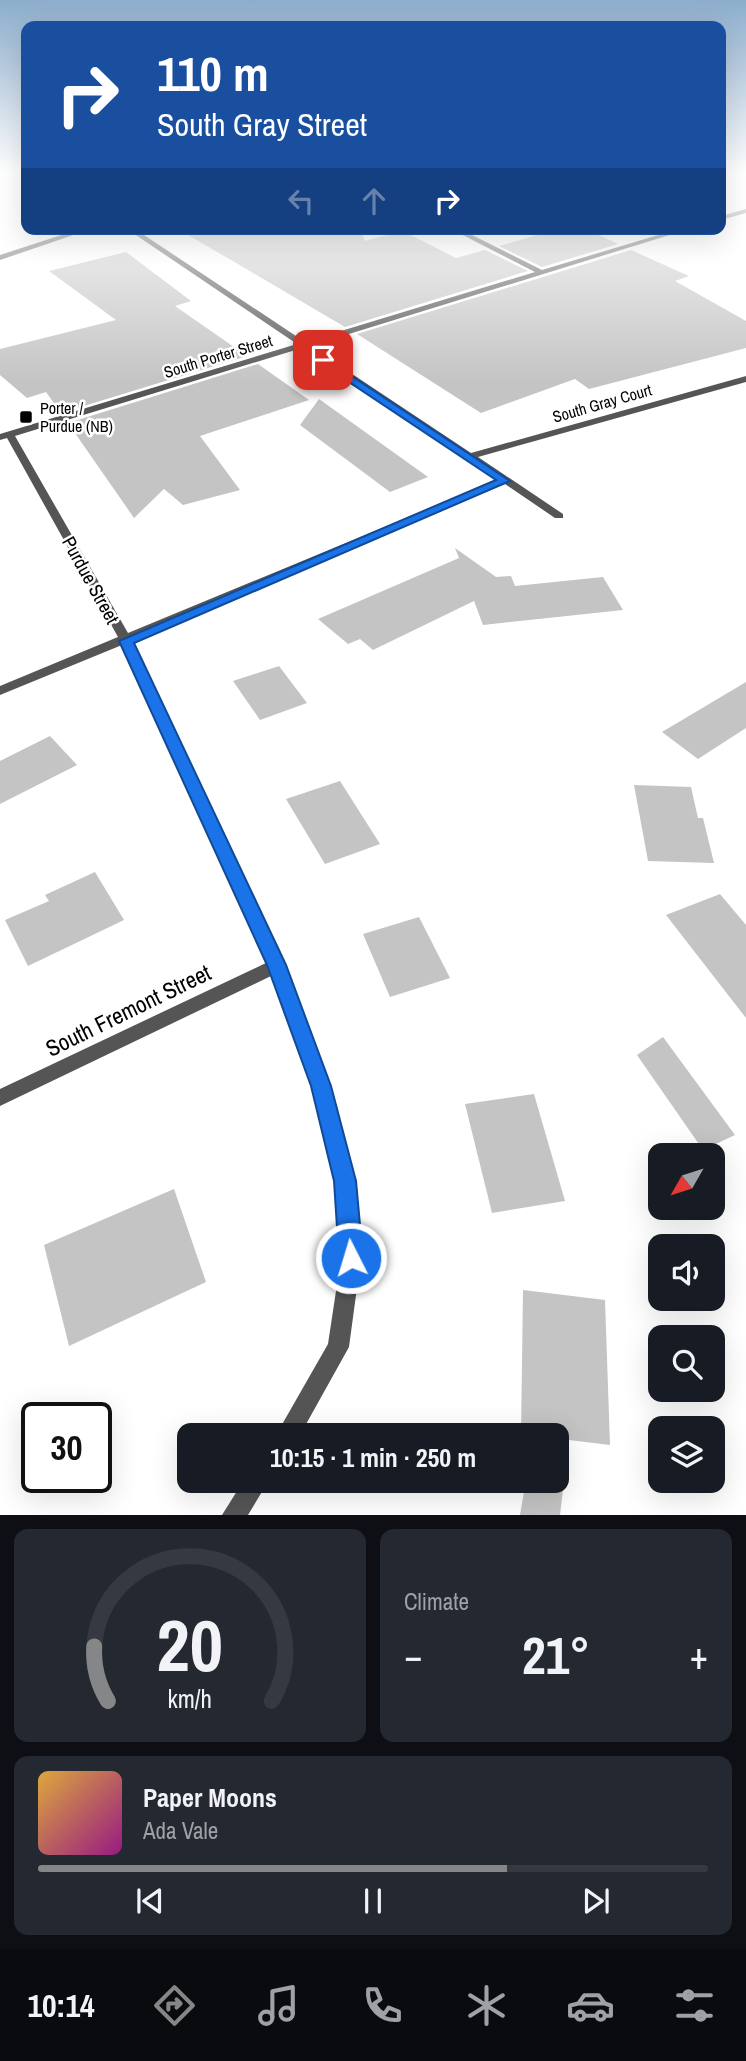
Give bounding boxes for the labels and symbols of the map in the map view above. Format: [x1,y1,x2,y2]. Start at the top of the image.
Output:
street label: South Porter Street [161,329,275,383]
pin [293,330,353,390]
street label: South Gray Court [550,378,654,428]
place label: Porter / Purdue (NB) [40,397,113,437]
marker: Porter / Purdue (NB) [18,409,34,425]
street label: Purdue Street [56,532,126,629]
street label: South Fremont Street [40,957,216,1063]
north arrow [648,1143,724,1220]
position arrow [314,1221,388,1295]
speed limit sign: 30 [21,1402,112,1493]

